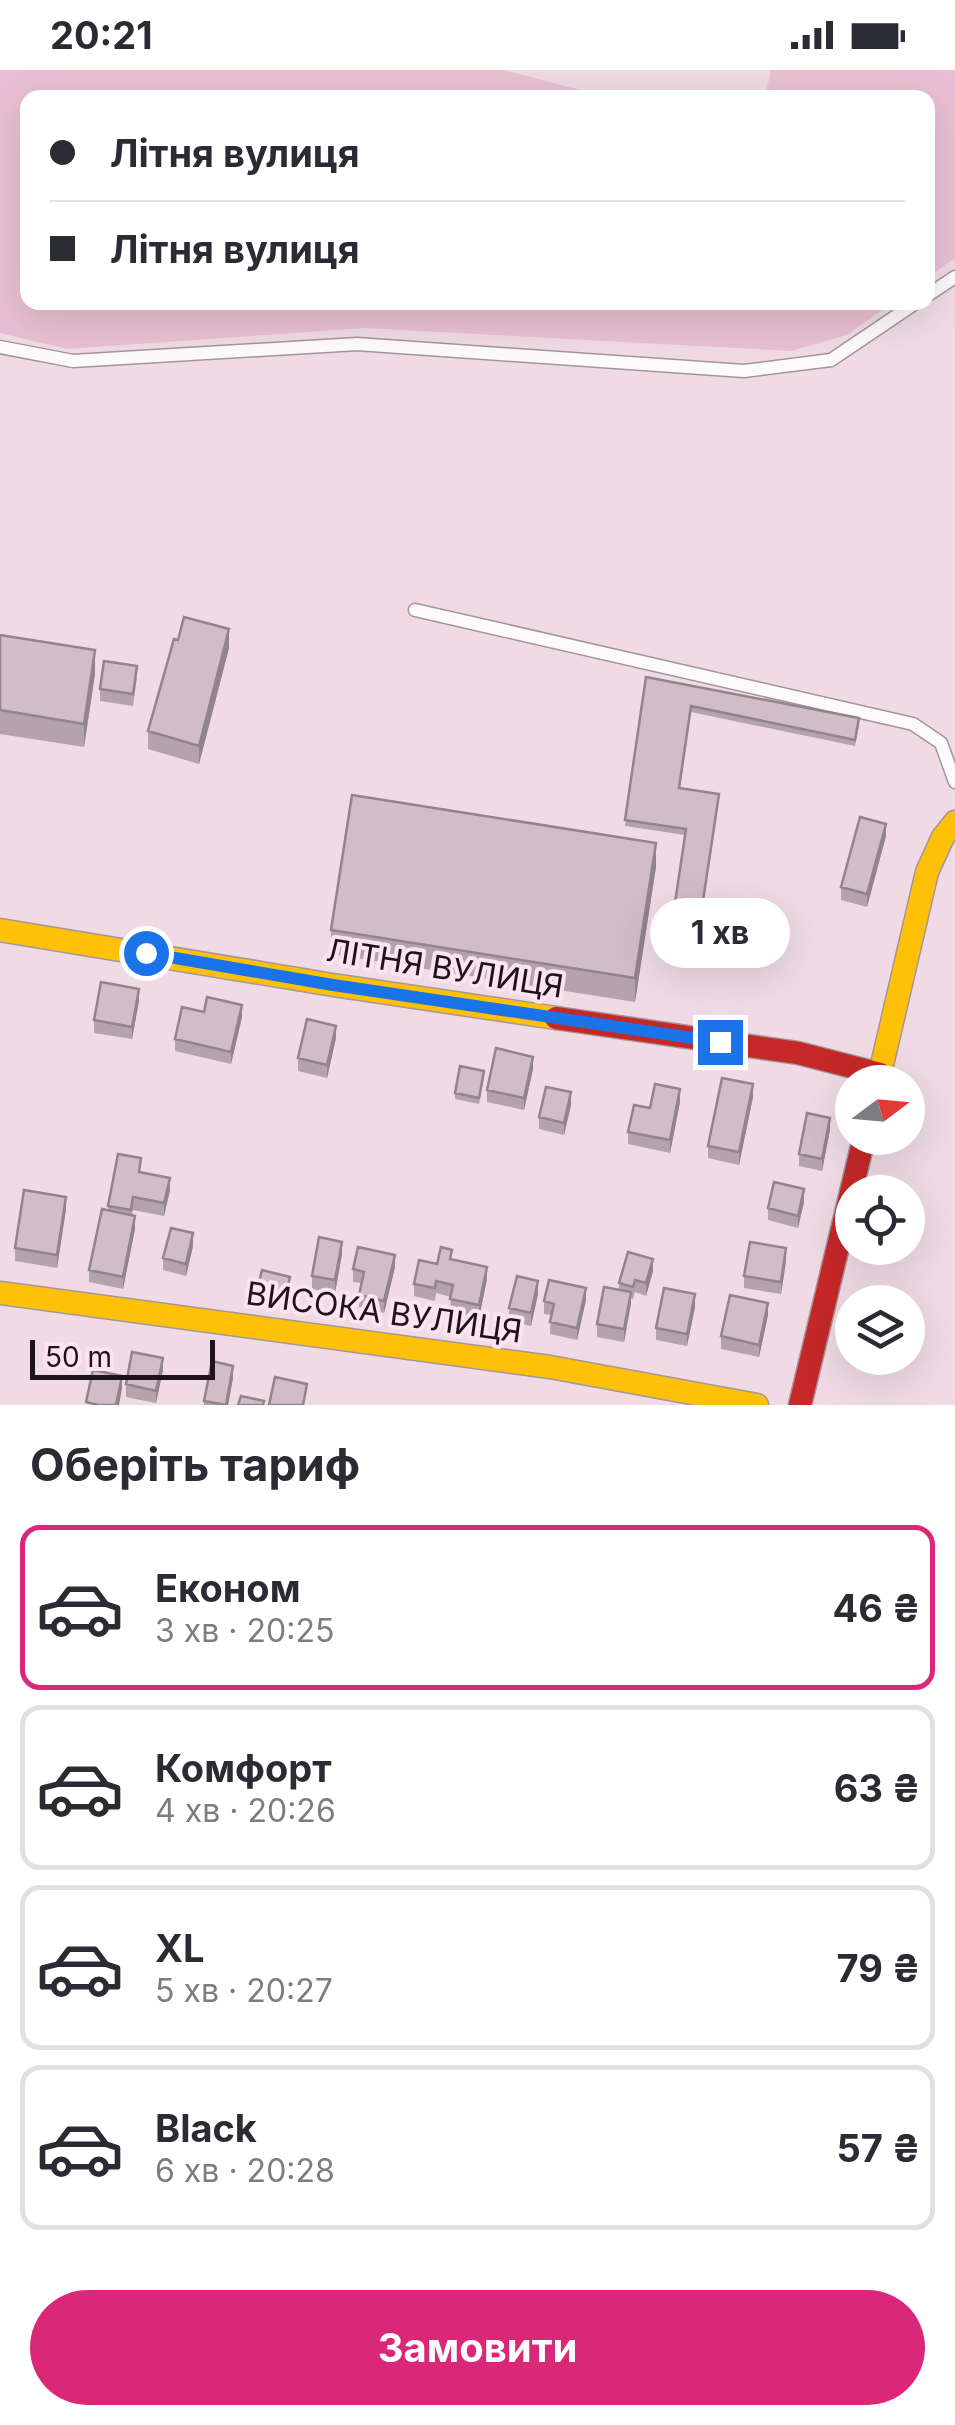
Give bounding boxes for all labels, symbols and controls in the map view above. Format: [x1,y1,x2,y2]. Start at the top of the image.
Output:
text: 20:21 [50,12,153,58]
text: Літня вулиця [110,130,360,176]
text: Літня вулиця [110,226,360,272]
callout: 1 хв [650,897,790,967]
text: 1 хв [691,913,749,952]
street label: ЛІТНЯ ВУЛИЦЯ [324,930,566,1006]
route start [124,931,169,976]
route end [698,1020,743,1065]
north arrow [835,1065,925,1155]
map controls [835,1065,925,1375]
button: locate [835,1175,925,1265]
street label: ВИСОКА ВУЛИЦЯ [244,1273,524,1351]
button: layers [835,1285,925,1375]
scale bar [30,1335,215,1380]
text: 50 m [45,1340,112,1374]
text: Оберіть тариф [30,1437,360,1492]
icon: car [35,1563,125,1653]
text: Економ [155,1565,301,1611]
text: 46 ₴ [833,1585,920,1631]
text: 3 хв · 20:25 [155,1611,334,1650]
icon: car [35,1743,125,1833]
text: Комфорт [155,1745,332,1791]
text: 63 ₴ [834,1765,920,1811]
text: 4 хв · 20:26 [155,1791,336,1830]
icon: car [35,1923,125,2013]
text: XL [155,1925,205,1971]
text: 79 ₴ [837,1945,920,1991]
text: 5 хв · 20:27 [155,1971,333,2010]
icon: car [35,2103,125,2193]
text: Black [155,2105,257,2151]
text: 57 ₴ [837,2125,920,2171]
text: 6 хв · 20:28 [155,2151,335,2190]
button: Замовити [30,2290,925,2405]

